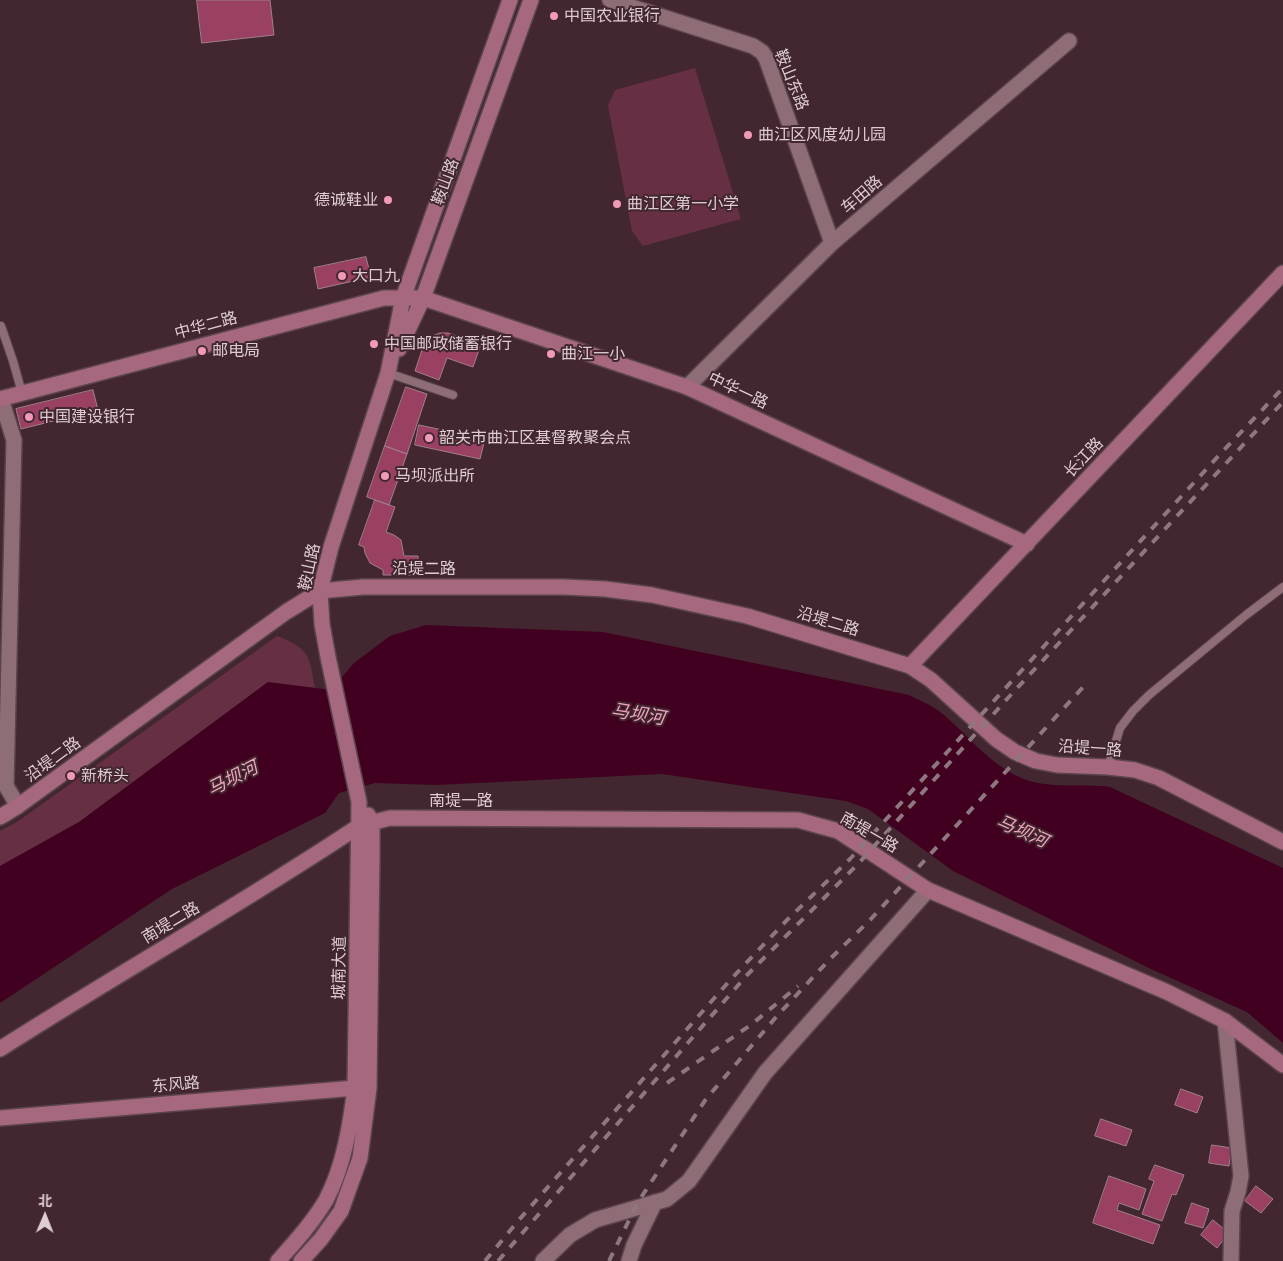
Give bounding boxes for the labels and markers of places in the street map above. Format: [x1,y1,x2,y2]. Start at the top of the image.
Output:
place label: 中国农业银行 [564,6,660,26]
marker: 中国农业银行 [548,10,560,22]
place label: 曲江区风度幼儿园 [758,125,886,145]
marker: 曲江区风度幼儿园 [742,129,754,141]
place label: 德诚鞋业 [314,190,378,210]
marker: 德诚鞋业 [382,194,394,206]
place label: 曲江区第一小学 [627,194,739,214]
marker: 曲江区第一小学 [611,198,623,210]
place label: 大口九 [352,266,400,286]
marker: 大口九 [336,270,348,282]
place label: 中国邮政储蓄银行 [384,334,512,354]
marker: 中国邮政储蓄银行 [368,338,380,350]
place label: 邮电局 [212,341,260,361]
place label: 曲江一小 [561,344,625,364]
marker: 邮电局 [196,345,208,357]
marker: 曲江一小 [545,348,557,360]
place label: 中国建设银行 [39,407,135,427]
marker: 中国建设银行 [23,411,35,423]
place label: 韶关市曲江区基督教聚会点 [439,428,631,448]
marker: 韶关市曲江区基督教聚会点 [423,432,435,444]
place label: 马坝派出所 [395,466,475,486]
marker: 马坝派出所 [379,470,391,482]
place label: 新桥头 [81,766,129,786]
marker: 新桥头 [65,770,77,782]

